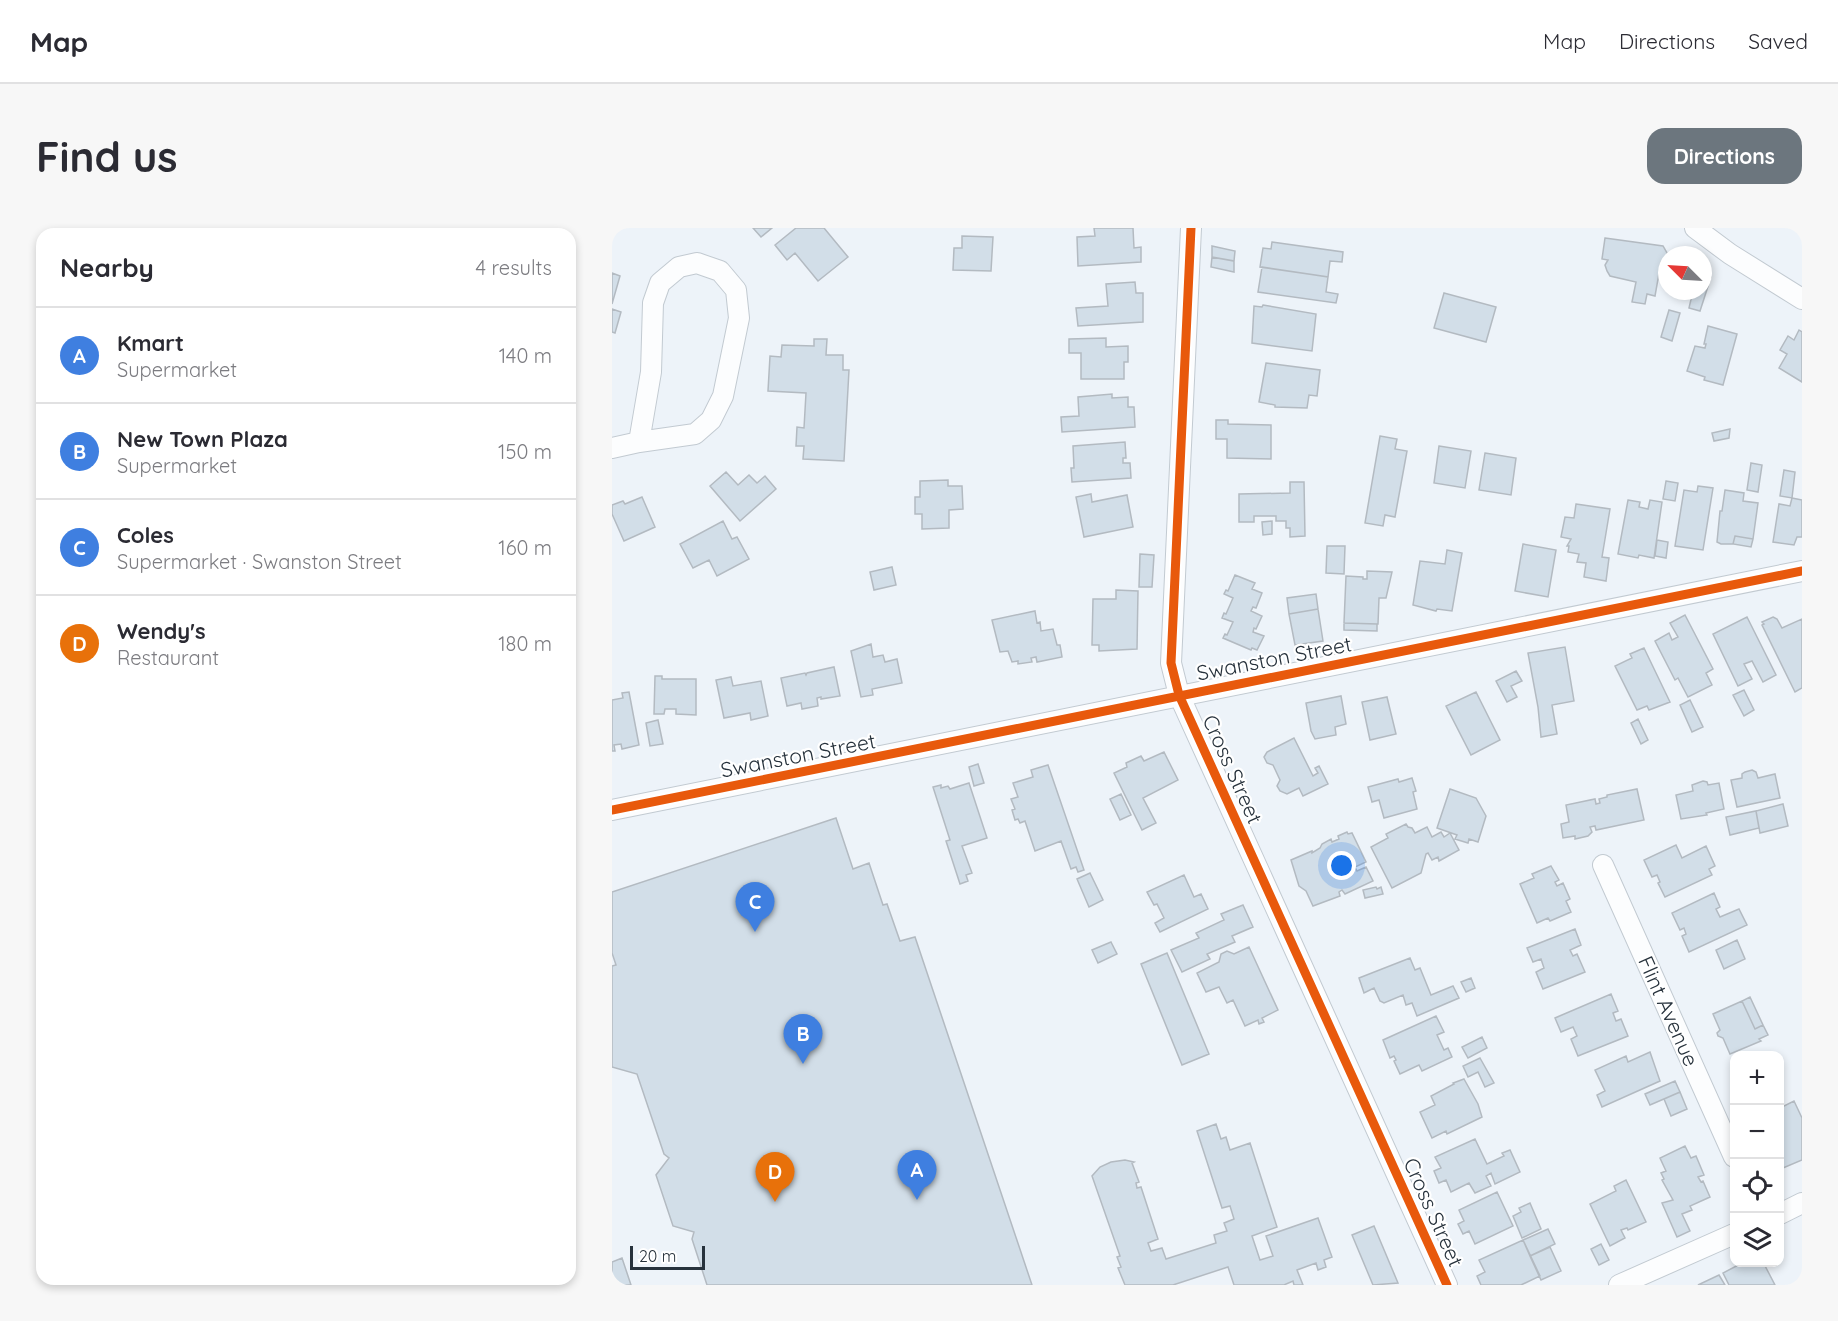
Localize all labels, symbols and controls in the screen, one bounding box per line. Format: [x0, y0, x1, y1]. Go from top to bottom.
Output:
text: Map [30, 24, 88, 59]
text: Map [1543, 28, 1586, 54]
text: Directions [1619, 28, 1715, 54]
text: Saved [1748, 28, 1808, 54]
button: Directions [1647, 128, 1802, 184]
text: Find us [36, 130, 178, 183]
north arrow [1658, 246, 1712, 300]
text: Nearby [60, 251, 154, 284]
text: 4 results [476, 255, 552, 280]
text: Kmart [117, 329, 184, 357]
text: A [73, 343, 86, 368]
text: 140 m [499, 343, 552, 368]
text: Supermarket [117, 357, 237, 382]
text: New Town Plaza [117, 425, 288, 453]
text: B [73, 439, 86, 464]
text: 150 m [498, 439, 552, 464]
text: Supermarket [117, 453, 237, 478]
text: Coles [117, 521, 174, 549]
text: C [73, 535, 86, 560]
text: 160 m [498, 535, 552, 560]
text: Supermarket · Swanston Street [117, 549, 402, 574]
text: Wendy's [117, 617, 206, 645]
street label: Swanston Street [1194, 630, 1354, 686]
text: D [72, 631, 87, 656]
text: 180 m [498, 631, 552, 656]
text: Restaurant [117, 645, 219, 670]
street label: Cross Street [1197, 710, 1269, 828]
street label: Swanston Street [718, 727, 878, 783]
your location [1327, 851, 1356, 880]
pin: C [736, 882, 774, 932]
street label: Flint Avenue [1633, 952, 1705, 1070]
pin: B [784, 1014, 822, 1064]
map controls [1730, 1051, 1784, 1267]
button: + [1730, 1051, 1784, 1105]
button: − [1730, 1105, 1784, 1159]
pin: A [898, 1150, 936, 1200]
pin: D [756, 1152, 794, 1202]
street label: Cross Street [1398, 1153, 1470, 1271]
button: locate [1730, 1159, 1784, 1213]
button: layers [1730, 1213, 1784, 1267]
scale bar [630, 1243, 705, 1270]
text: 20 m [639, 1246, 676, 1266]

